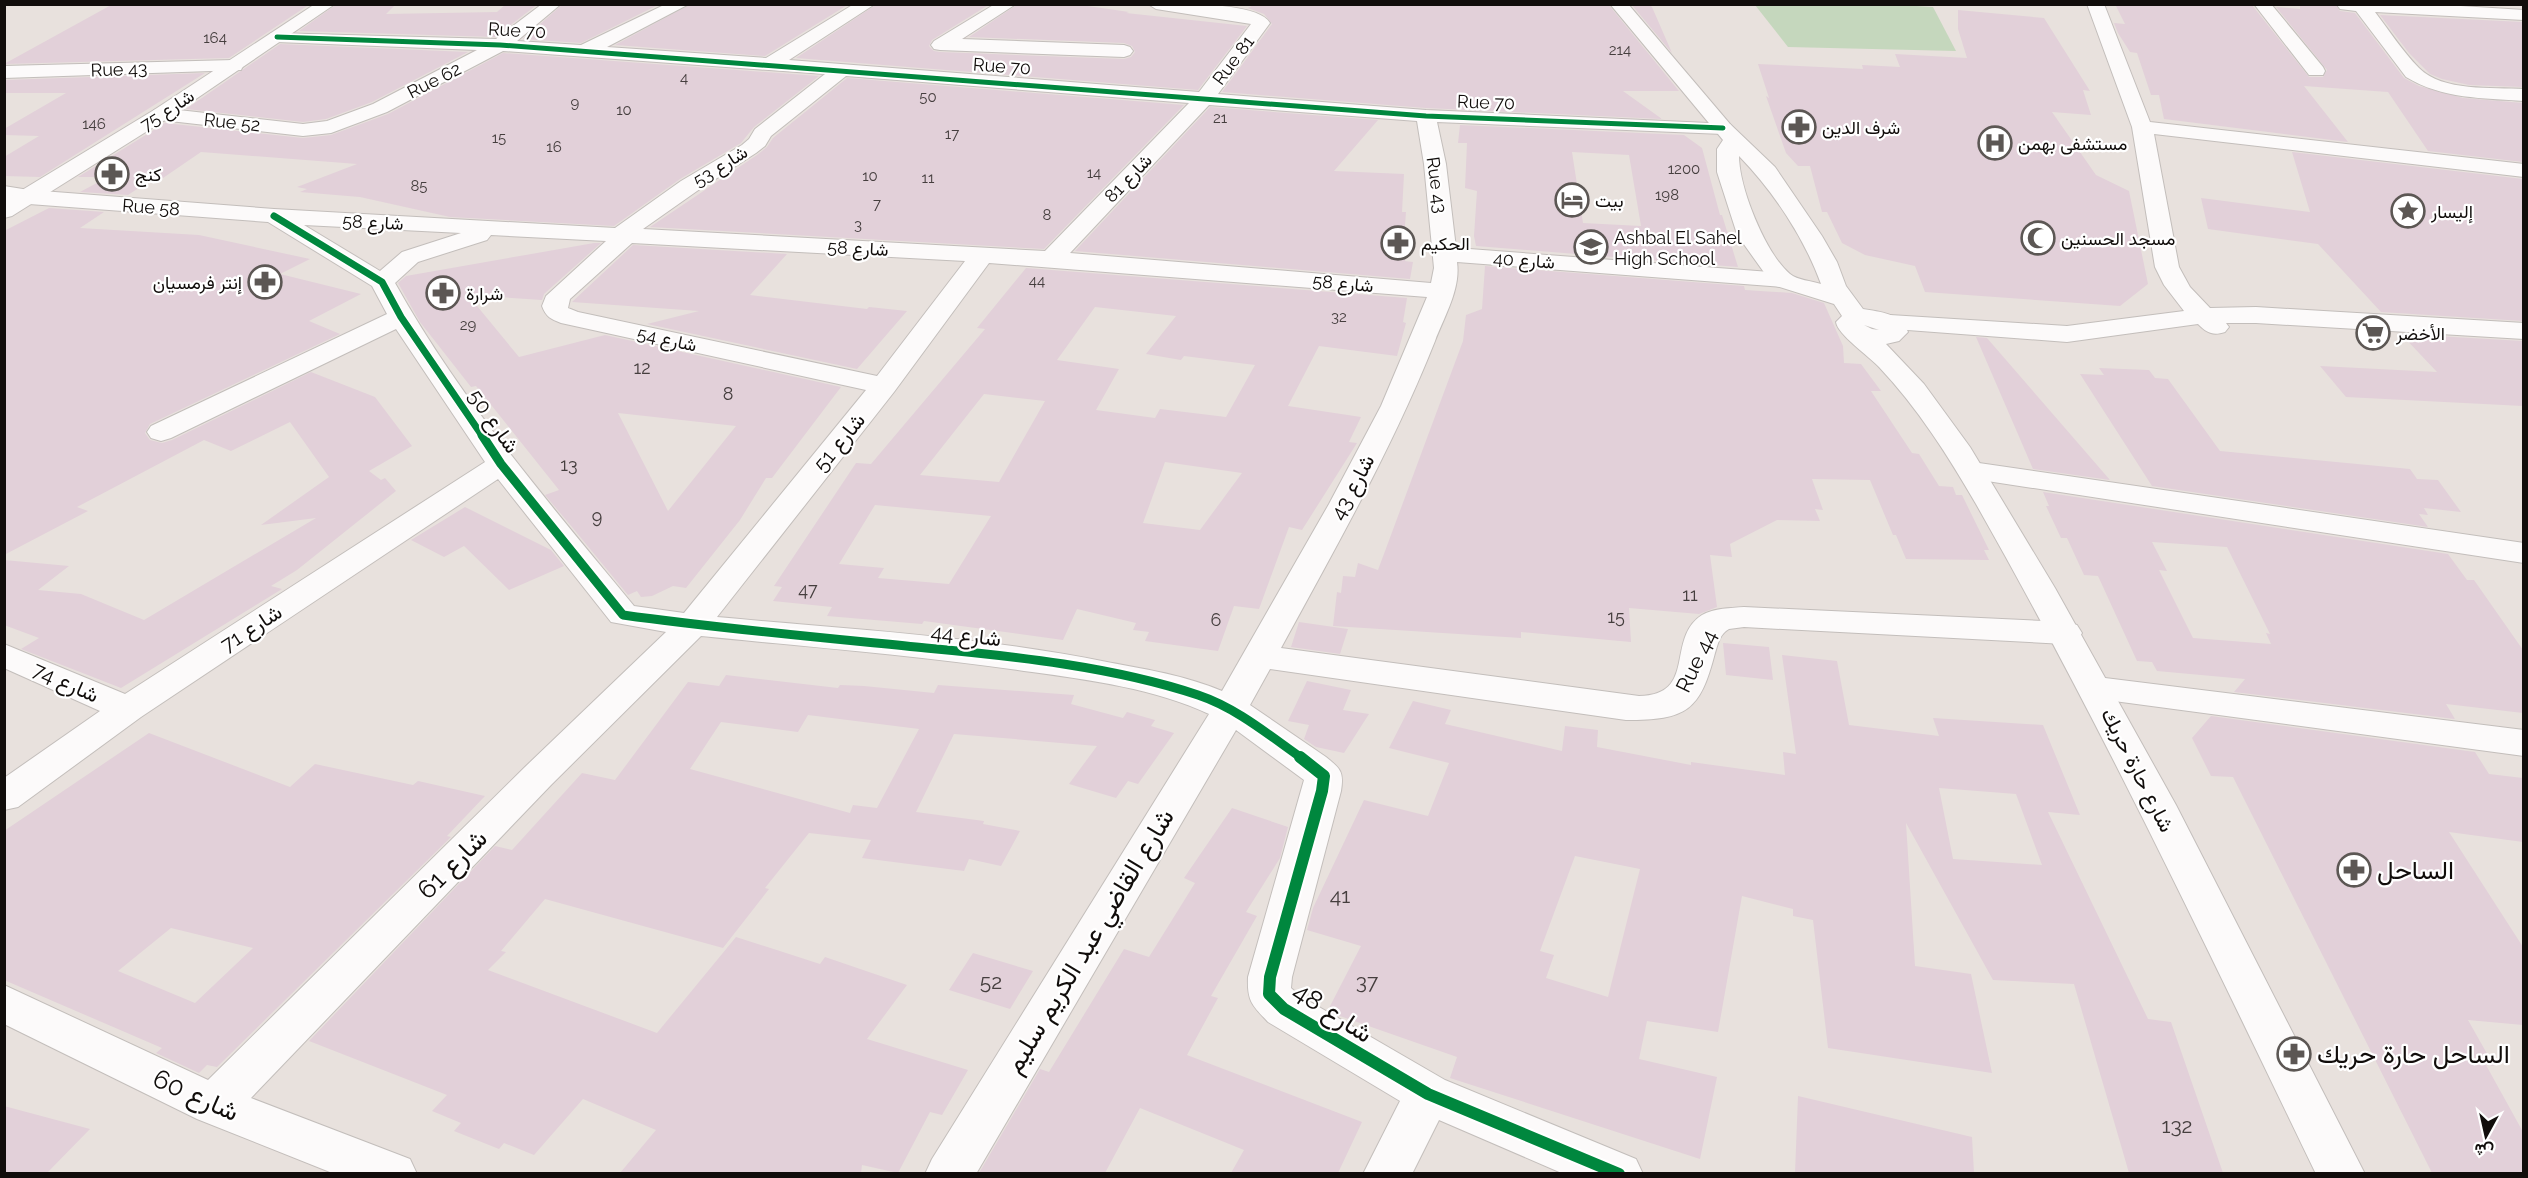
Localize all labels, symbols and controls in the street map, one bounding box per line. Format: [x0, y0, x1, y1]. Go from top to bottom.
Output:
street label: Rue 70 [487, 18, 547, 42]
house number: 164 [203, 29, 227, 47]
street label: Rue 81 [1208, 31, 1258, 89]
house number: 214 [1609, 41, 1631, 59]
street label: Rue 70 [972, 54, 1032, 78]
street label: Rue 43 [90, 58, 148, 80]
street label: Rue 62 [404, 58, 464, 102]
house number: 4 [680, 69, 688, 87]
street label: شارع 75 [136, 85, 199, 137]
house number: 50 [919, 88, 937, 106]
street label: Rue 70 [1457, 90, 1515, 114]
house number: 9 [571, 94, 580, 112]
house number: 10 [616, 101, 632, 119]
street label: Rue 52 [203, 109, 261, 135]
house number: 21 [1213, 109, 1228, 127]
pharmacy icon: شرف الدين [1781, 109, 1817, 145]
house number: 146 [82, 115, 106, 133]
place label: شرف الدين [1822, 117, 1900, 139]
house number: 17 [945, 125, 959, 143]
hospital icon: مستشفى بهمن [1977, 125, 2013, 161]
house number: 15 [492, 129, 506, 147]
place label: مستشفى بهمن [2018, 133, 2127, 155]
house number: 16 [546, 138, 562, 156]
street label: شارع 53 [689, 141, 752, 193]
street label: شارع 81 [1100, 149, 1158, 208]
street label: Rue 43 [1423, 155, 1451, 215]
pharmacy icon: كنج [94, 156, 130, 192]
house number: 1200 [1668, 160, 1700, 178]
place label: كنج [135, 164, 161, 187]
house number: 14 [1087, 164, 1101, 182]
house number: 10 [862, 167, 878, 185]
house number: 11 [922, 169, 935, 187]
house number: 85 [410, 177, 428, 195]
hotel icon: بيت [1554, 182, 1590, 218]
house number: 198 [1655, 186, 1679, 204]
place label: بيت [1595, 190, 1624, 211]
place icon: إليسار [2390, 193, 2426, 229]
street label: Rue 58 [121, 195, 181, 219]
house number: 7 [873, 195, 881, 213]
place label: إليسار [2430, 201, 2473, 224]
house number: 8 [1043, 206, 1052, 224]
street label: شارع 58 [342, 210, 404, 236]
house number: 3 [854, 216, 862, 234]
mosque icon: مسجد الحسنين [2020, 220, 2056, 256]
pharmacy icon: الحكيم [1380, 225, 1416, 261]
place label: Ashbal El Sahel High School [1614, 227, 1742, 269]
place label: مسجد الحسنين [2061, 228, 2175, 250]
school or university icon: Ashbal El Sahel High School [1573, 229, 1609, 265]
place label: الحكيم [1421, 233, 1470, 256]
street label: شارع 58 [827, 236, 889, 262]
street label: شارع 40 [1492, 247, 1555, 275]
pharmacy icon: إنتر فرمسيان [247, 264, 283, 300]
street label: شارع 58 [1311, 270, 1374, 298]
place label: إنتر فرمسيان [153, 272, 242, 295]
house number: 44 [1029, 272, 1045, 290]
pharmacy icon: شرارة [425, 275, 461, 311]
place label: شرارة [466, 283, 503, 305]
house number: 32 [1331, 308, 1347, 326]
supermarket icon: الأخضر [2355, 315, 2391, 351]
house number: 29 [460, 316, 477, 334]
street label: شارع 54 [635, 322, 699, 358]
place label: الأخضر [2395, 323, 2445, 345]
house number: 12 [633, 357, 651, 378]
house number: 8 [723, 383, 733, 404]
street label: شارع 50 [462, 384, 525, 459]
street label: شارع 51 [808, 408, 872, 478]
street label: شارع 43 [1324, 450, 1381, 525]
house number: 13 [560, 454, 578, 475]
house number: 9 [592, 506, 602, 527]
house number: 47 [798, 579, 818, 600]
house number: 11 [1682, 584, 1698, 605]
street label: شارع 71 [216, 599, 287, 659]
house number: 15 [1607, 606, 1625, 627]
house number: 6 [1211, 609, 1222, 630]
street label: شارع 44 [929, 619, 1002, 653]
street label: Rue 44 [1670, 626, 1722, 696]
street label: شارع 74 [28, 657, 103, 709]
street label: شارع حارة حريك [2094, 704, 2180, 837]
street label: شارع القاضي عبد الكريم سليم [998, 803, 1185, 1082]
street label: شارع 61 [411, 823, 495, 907]
pharmacy icon: الساحل [2336, 852, 2372, 888]
place label: الساحل [2377, 855, 2454, 886]
house number: 41 [1330, 883, 1350, 908]
house number: 52 [980, 969, 1002, 994]
house number: 37 [1356, 969, 1379, 994]
street label: شارع 48 [1286, 975, 1378, 1051]
pharmacy icon: الساحل حارة حريك [2276, 1036, 2312, 1072]
place label: الساحل حارة حريك [2317, 1039, 2510, 1070]
street label: شارع 60 [147, 1063, 243, 1130]
north arrow [2456, 1106, 2516, 1166]
house number: 132 [2161, 1113, 2193, 1138]
text: ش [2473, 1140, 2495, 1161]

